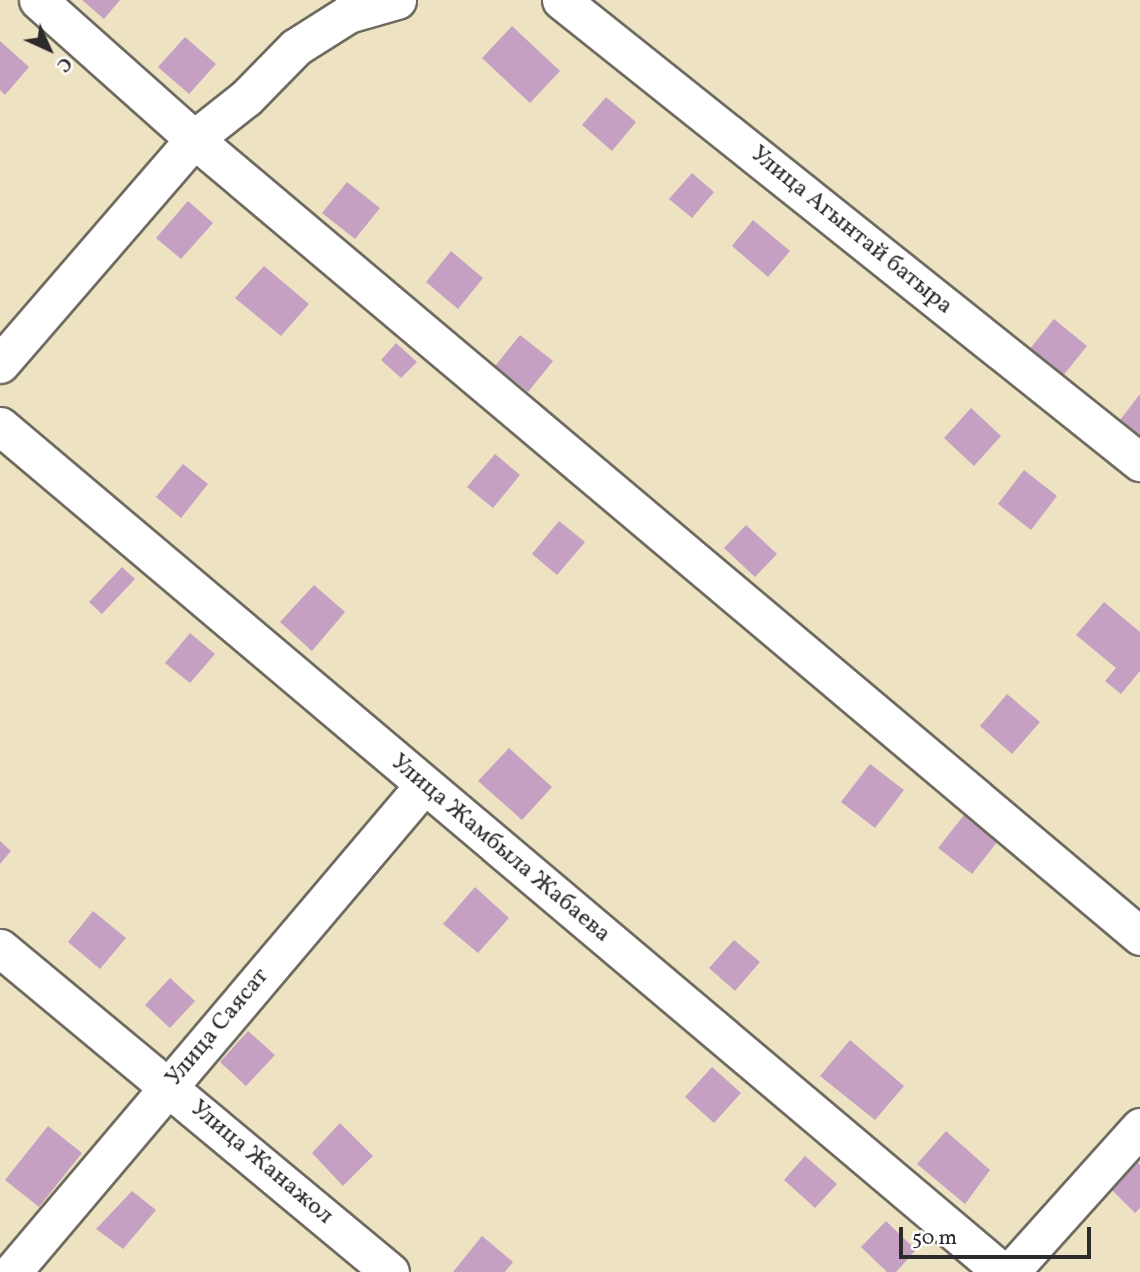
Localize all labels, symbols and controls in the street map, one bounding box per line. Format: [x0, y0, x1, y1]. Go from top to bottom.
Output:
north arrow [14, 14, 84, 84]
text: С [50, 50, 77, 77]
street label: Улица Агынтай батыра [744, 141, 958, 321]
street label: Улица Жамбыла Жабаева [384, 749, 616, 949]
street label: Улица Саясат [160, 963, 276, 1093]
street label: Улица Жанажол [184, 1095, 338, 1231]
scale bar [902, 1212, 1094, 1256]
text: 50 m [912, 1224, 957, 1253]

